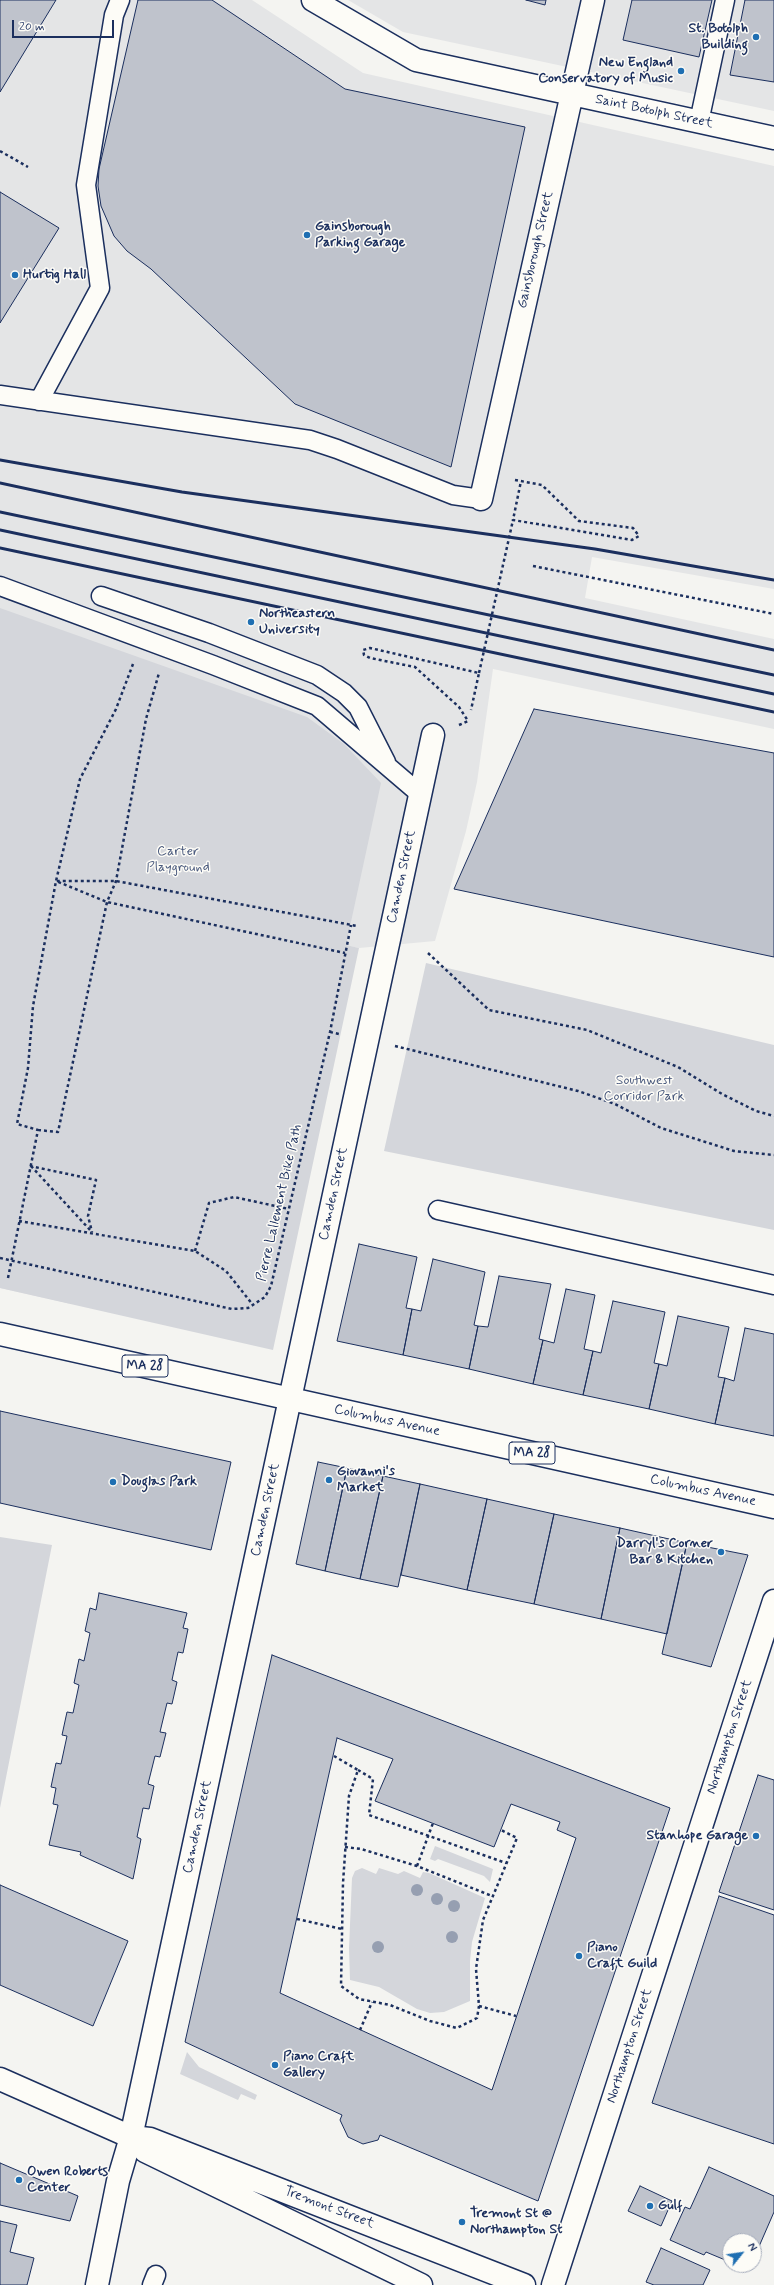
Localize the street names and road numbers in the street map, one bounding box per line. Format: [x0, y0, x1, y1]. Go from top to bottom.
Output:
street label: Saint Botolph Street [594, 91, 714, 133]
street label: Gainsborough Street [514, 190, 558, 310]
street label: Camden Street [384, 829, 420, 925]
street label: Pierre Lallement Bike Path [254, 1123, 306, 1283]
street label: Camden Street [316, 1146, 352, 1242]
road number: MA 28 [122, 1355, 168, 1377]
street label: Columbus Avenue [332, 1402, 442, 1440]
road number: MA 28 [509, 1442, 555, 1464]
street label: Camden Street [248, 1462, 284, 1558]
street label: Columbus Avenue [648, 1472, 758, 1510]
street label: Northampton Street [704, 1678, 756, 1796]
street label: Camden Street [180, 1779, 216, 1875]
street label: Northampton Street [604, 1987, 656, 2105]
street label: Tremont Street [282, 2183, 376, 2233]

